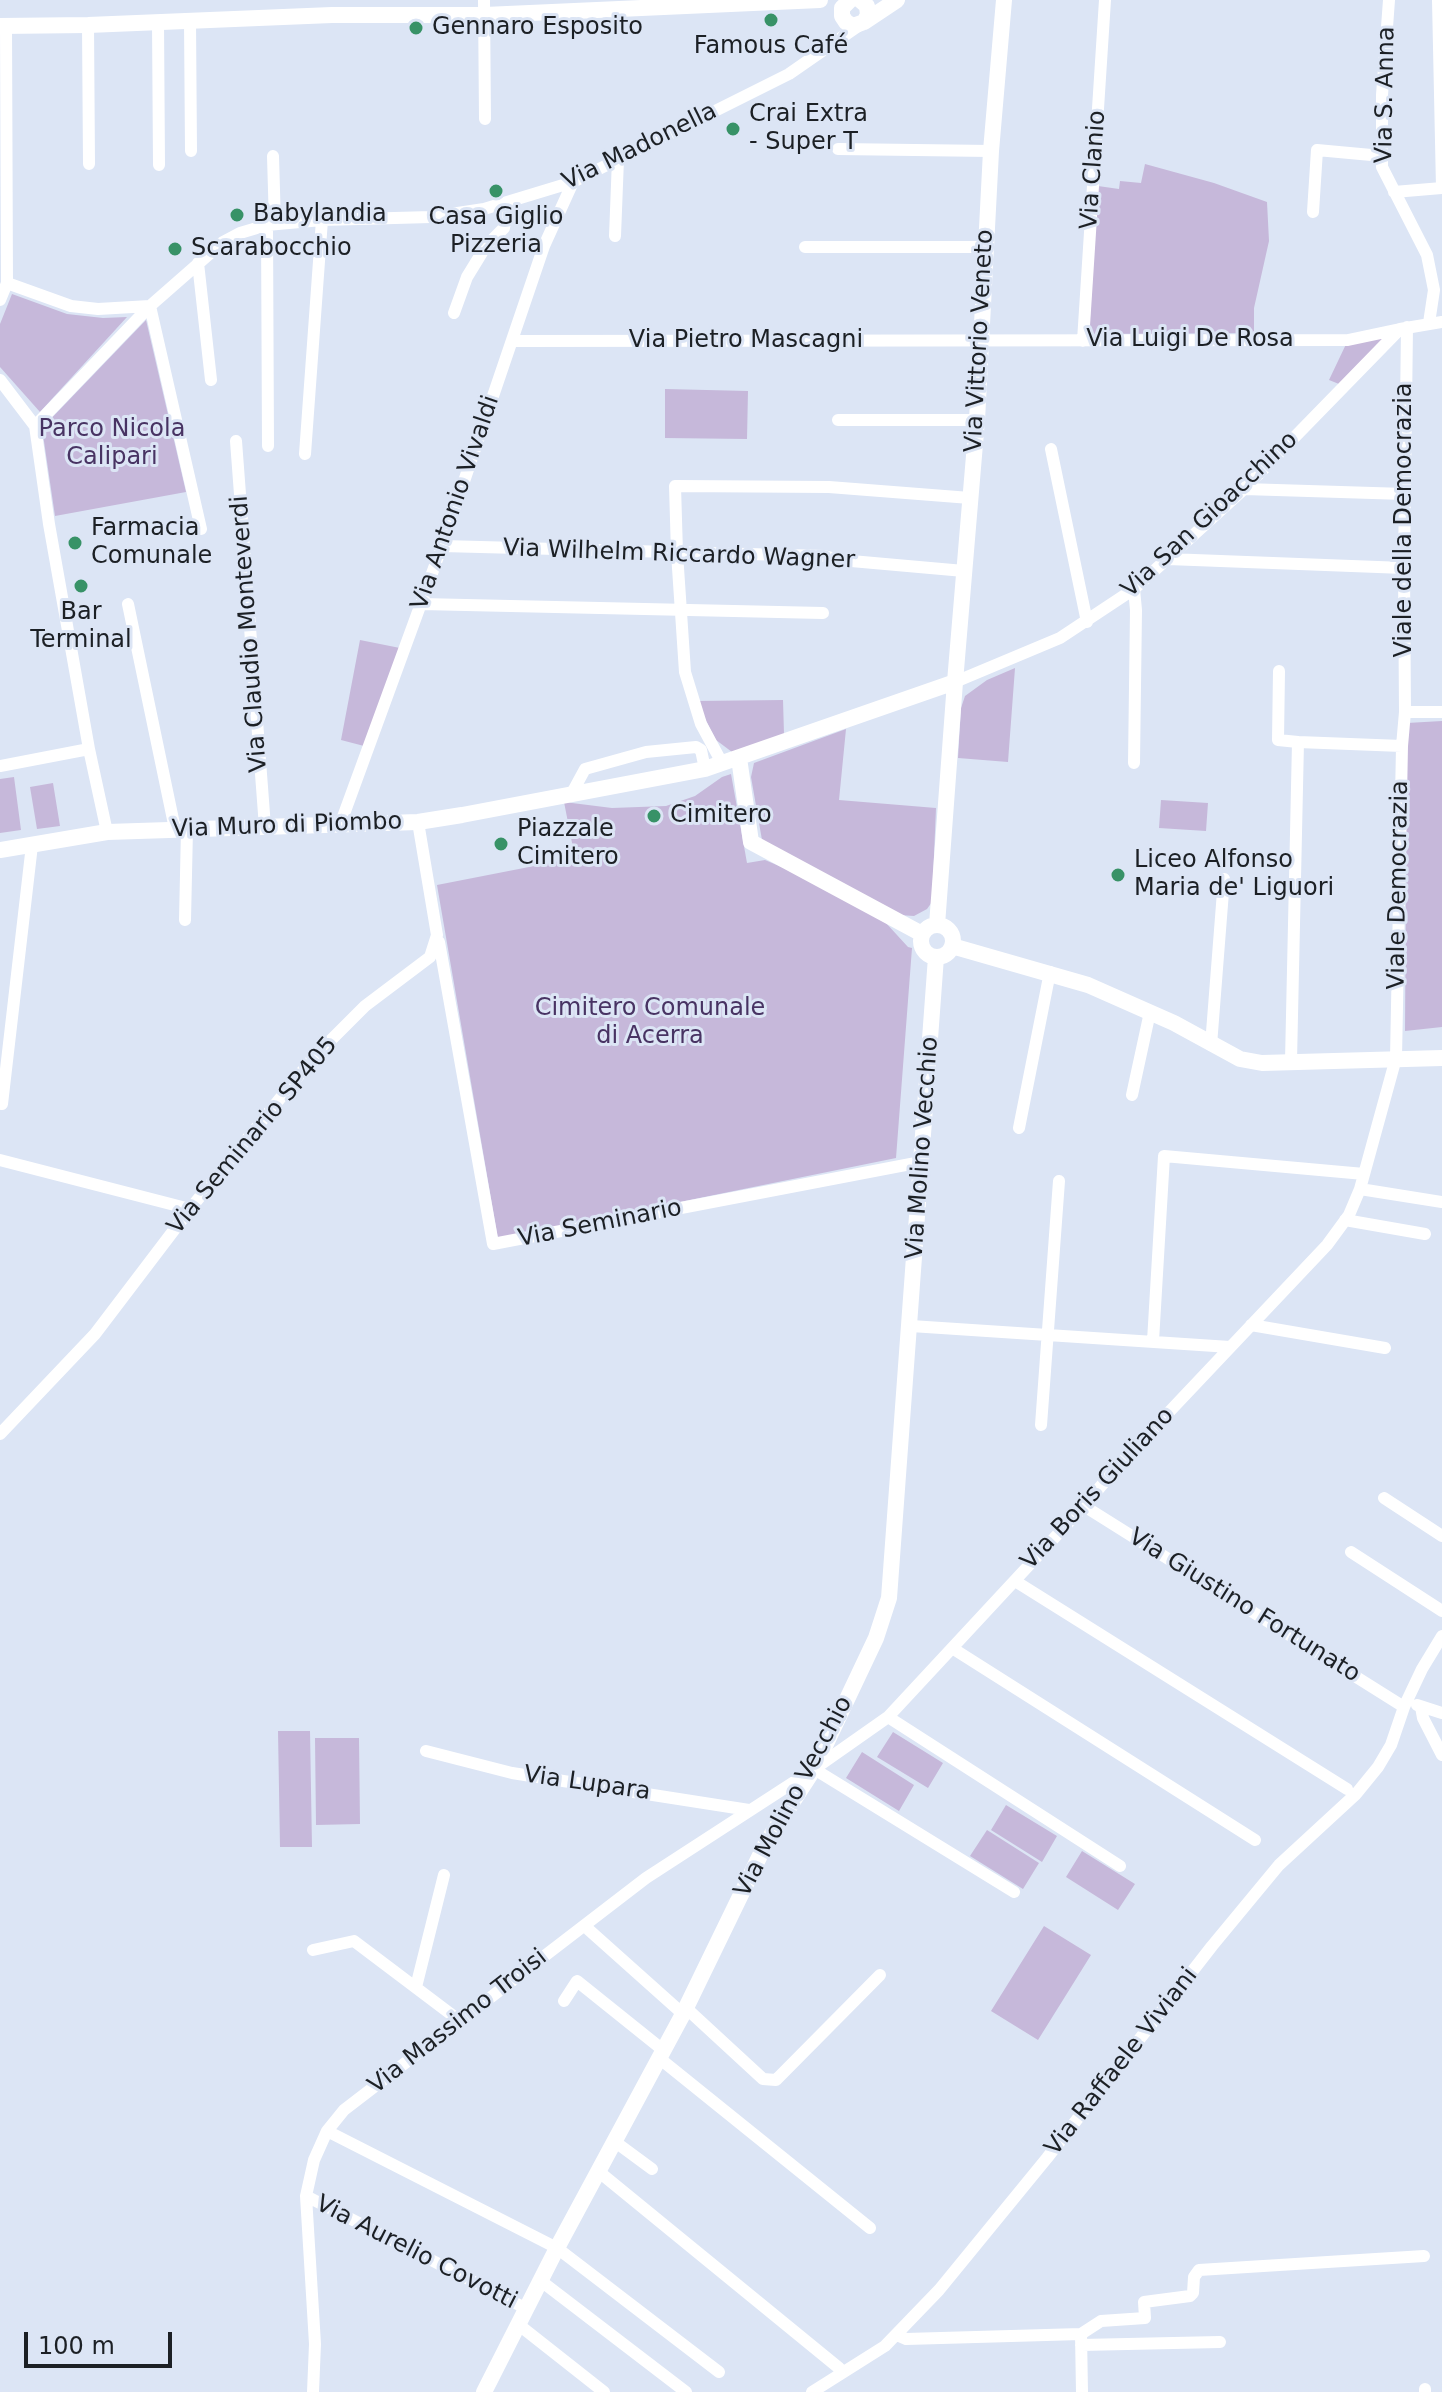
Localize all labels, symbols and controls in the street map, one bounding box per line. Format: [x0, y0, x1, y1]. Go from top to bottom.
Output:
marker: Famous Café [762, 11, 780, 29]
place label: Gennaro Esposito [432, 14, 643, 42]
marker: Gennaro Esposito [407, 19, 425, 37]
street label: Via S. Anna [1370, 26, 1402, 164]
place label: Famous Café [694, 33, 848, 61]
street label: Via Madonella [558, 97, 722, 197]
place label: Crai Extra - Super T [749, 101, 868, 157]
street label: Via Clanio [1075, 109, 1113, 231]
marker: Crai Extra - Super T [724, 120, 742, 138]
marker: Casa Giglio Pizzeria [487, 182, 505, 200]
place label: Babylandia [253, 201, 387, 229]
place label: Casa Giglio Pizzeria [429, 204, 563, 260]
marker: Babylandia [228, 206, 246, 224]
street label: Via Vittorio Veneto [960, 229, 1000, 453]
place label: Scarabocchio [191, 235, 352, 263]
marker: Scarabocchio [166, 240, 184, 258]
street label: Via Luigi De Rosa [1086, 326, 1294, 354]
street label: Via Pietro Mascagni [629, 327, 863, 355]
street label: Viale della Democrazia [1391, 382, 1419, 658]
street label: Via Antonio Vivaldi [406, 392, 506, 614]
park label: Parco Nicola Calipari [39, 416, 185, 472]
street label: Via San Gioacchino [1116, 426, 1304, 604]
street label: Via Claudio Monteverdi [226, 495, 274, 773]
place label: Farmacia Comunale [91, 515, 212, 571]
marker: Farmacia Comunale [66, 534, 84, 552]
street label: Via Wilhelm Riccardo Wagner [502, 534, 856, 576]
marker: Bar Terminal [72, 577, 90, 595]
place label: Bar Terminal [30, 599, 132, 655]
street label: Viale Democrazia [1383, 780, 1415, 990]
place label: Cimitero [670, 802, 772, 830]
marker: Cimitero [645, 807, 663, 825]
street label: Via Muro di Piombo [171, 808, 403, 844]
place label: Piazzale Cimitero [517, 816, 619, 872]
marker: Piazzale Cimitero [492, 835, 510, 853]
place label: Liceo Alfonso Maria de' Liguori [1134, 847, 1334, 903]
marker: Liceo Alfonso Maria de' Liguori [1109, 866, 1127, 884]
park label: Cimitero Comunale di Acerra [535, 995, 765, 1051]
street label: Via Seminario SP405 [162, 1031, 344, 1241]
street label: Via Molino Vecchio [901, 1036, 945, 1260]
street label: Via Seminario [516, 1194, 684, 1254]
street label: Via Boris Giuliano [1015, 1402, 1181, 1576]
street label: Via Giustino Fortunato [1123, 1523, 1365, 1689]
street label: Via Molino Vecchio [729, 1692, 859, 1902]
street label: Via Lupara [522, 1761, 652, 1807]
street label: Via Massimo Troisi [363, 1943, 553, 2101]
street label: Via Raffaele Viviani [1040, 1962, 1204, 2162]
street label: Via Aurelio Covotti [311, 2190, 521, 2316]
scale bar [28, 2316, 176, 2366]
text: 100 m [38, 2332, 115, 2360]

